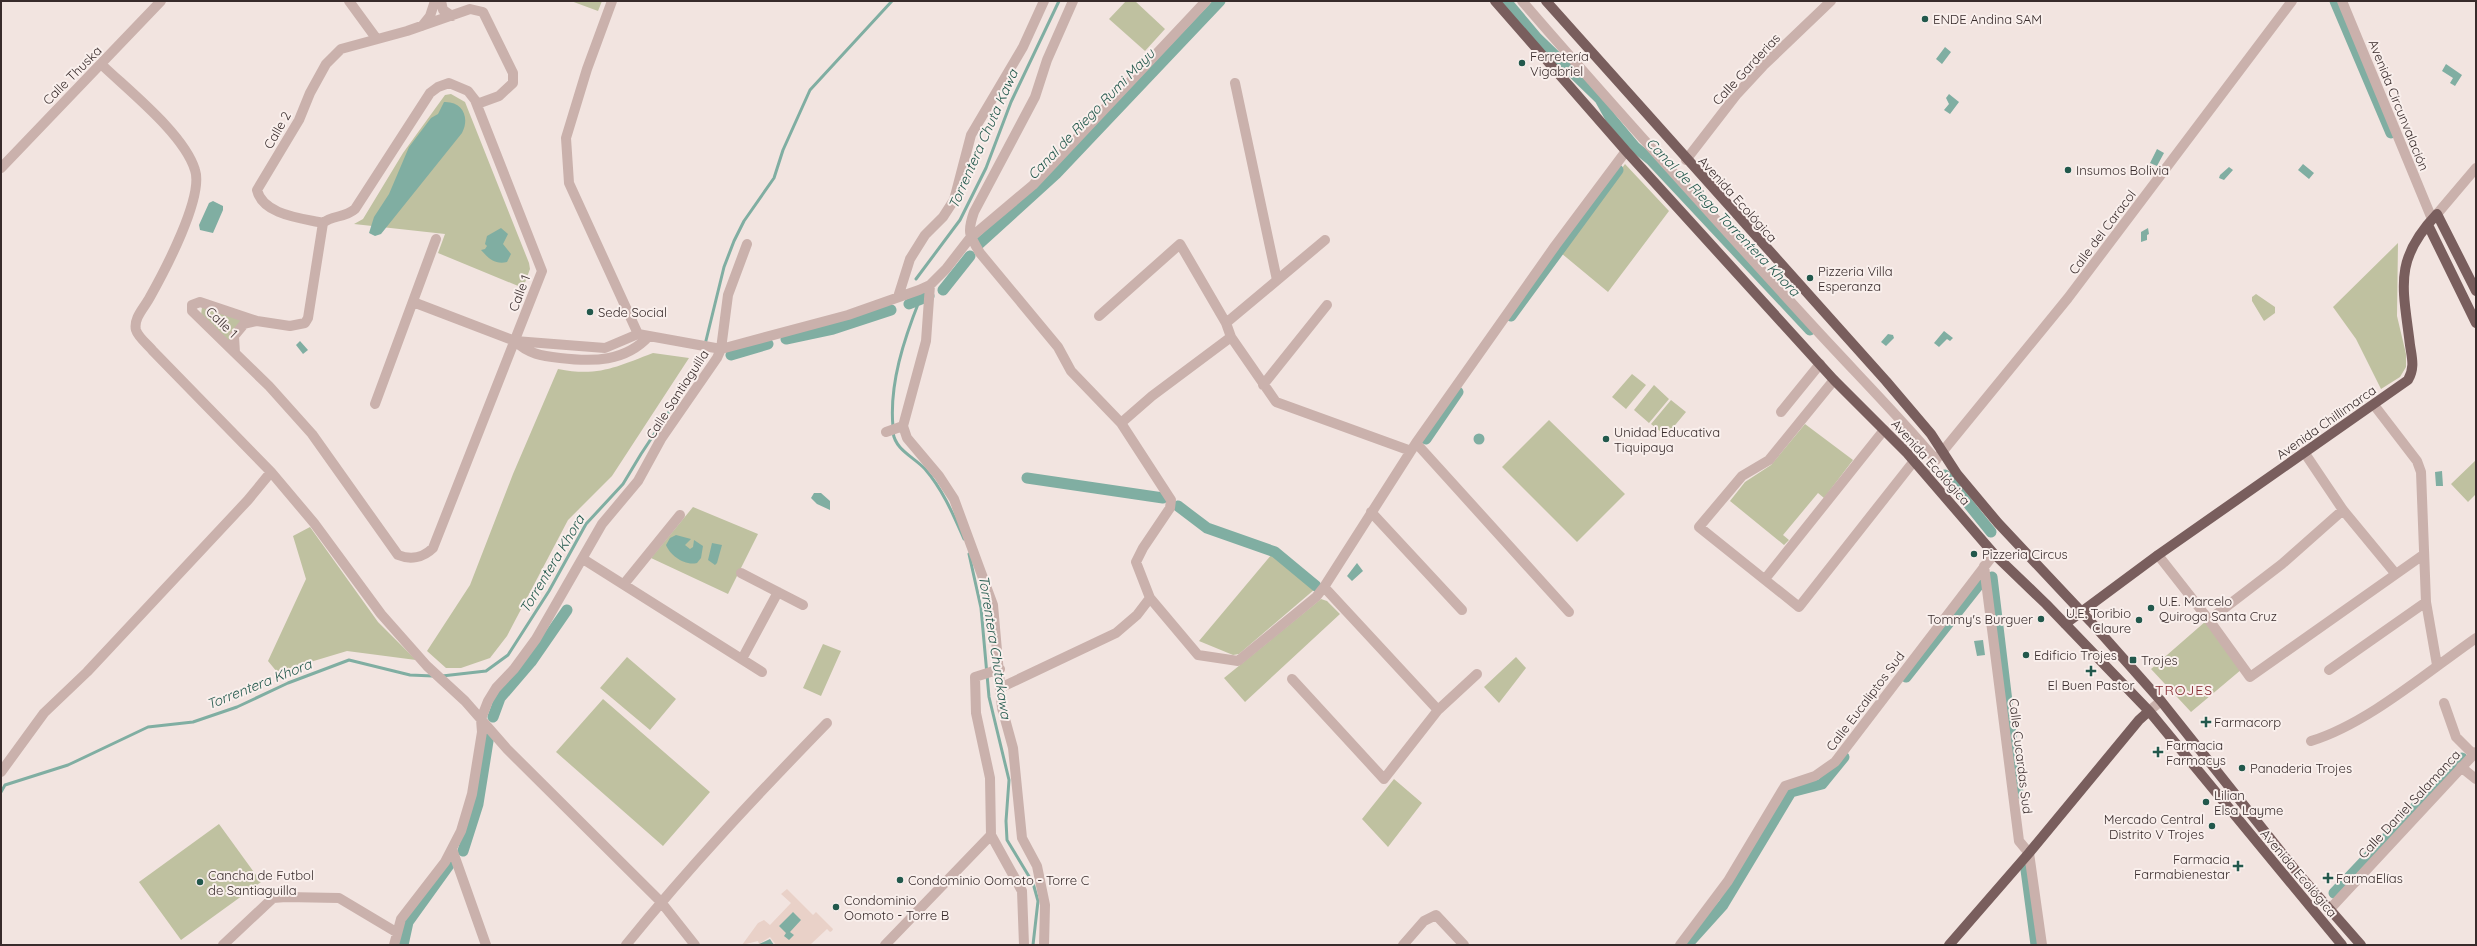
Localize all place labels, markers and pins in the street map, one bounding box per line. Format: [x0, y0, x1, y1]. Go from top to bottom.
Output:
place label: ENDE Andina SAM [1933, 11, 2042, 27]
marker: ENDE Andina SAM [1920, 14, 1930, 24]
place label: Ferretería Vigabriel [1530, 48, 1589, 79]
marker: Ferretería Vigabriel [1517, 58, 1527, 68]
place label: Insumos Bolivia [2076, 162, 2169, 178]
marker: Insumos Bolivia [2063, 165, 2073, 175]
place label: Pizzeria Villa Esperanza [1818, 263, 1893, 294]
marker: Pizzeria Villa Esperanza [1805, 273, 1815, 283]
place label: Sede Social [598, 304, 667, 320]
marker: Sede Social [585, 307, 595, 317]
place label: Unidad Educativa Tiquipaya [1614, 424, 1720, 455]
marker: Unidad Educativa Tiquipaya [1601, 434, 1611, 444]
place label: Pizzeria Circus [1982, 546, 2068, 562]
marker: Pizzeria Circus [1969, 549, 1979, 559]
place label: U.E. Marcelo Quiroga Santa Cruz [2159, 593, 2277, 624]
marker: U.E. Marcelo Quiroga Santa Cruz [2146, 603, 2156, 613]
place label: U.E. Toribio Claure [2066, 605, 2131, 636]
place label: Tommy's Burguer [1927, 611, 2033, 627]
marker: Tommy's Burguer [2036, 614, 2046, 624]
marker: U.E. Toribio Claure [2134, 615, 2144, 625]
place label: Edificio Trojes [2034, 647, 2117, 663]
marker: Edificio Trojes [2021, 650, 2031, 660]
place label: Trojes [2141, 652, 2178, 668]
marker: Trojes [2128, 655, 2138, 665]
marker: El Buen Pastor [2086, 666, 2096, 676]
place label: El Buen Pastor [2047, 677, 2135, 693]
place label: Farmacorp [2214, 714, 2281, 730]
marker: Farmacorp [2201, 717, 2211, 727]
place label: Farmacia Farmacys [2166, 737, 2226, 768]
marker: Farmacia Farmacys [2153, 747, 2163, 757]
place label: Panaderia Trojes [2250, 760, 2352, 776]
marker: Panaderia Trojes [2237, 763, 2247, 773]
place label: Lilian Elsa Layme [2214, 787, 2283, 818]
marker: Lilian Elsa Layme [2201, 797, 2211, 807]
place label: Mercado Central Distrito V Trojes [2104, 811, 2204, 842]
marker: Mercado Central Distrito V Trojes [2207, 821, 2217, 831]
place label: Farmacia Farmabienestar [2134, 851, 2230, 882]
marker: Farmacia Farmabienestar [2233, 861, 2243, 871]
place label: Cancha de Futbol de Santiaguilla [208, 867, 314, 898]
place label: FarmaElías [2336, 870, 2403, 886]
place label: Condominio Oomoto - Torre C [908, 872, 1090, 888]
marker: FarmaElías [2323, 873, 2333, 883]
marker: Condominio Oomoto - Torre C [895, 875, 905, 885]
marker: Cancha de Futbol de Santiaguilla [195, 877, 205, 887]
place label: Condominio Oomoto - Torre B [844, 892, 949, 923]
marker: Condominio Oomoto - Torre B [831, 902, 841, 912]

